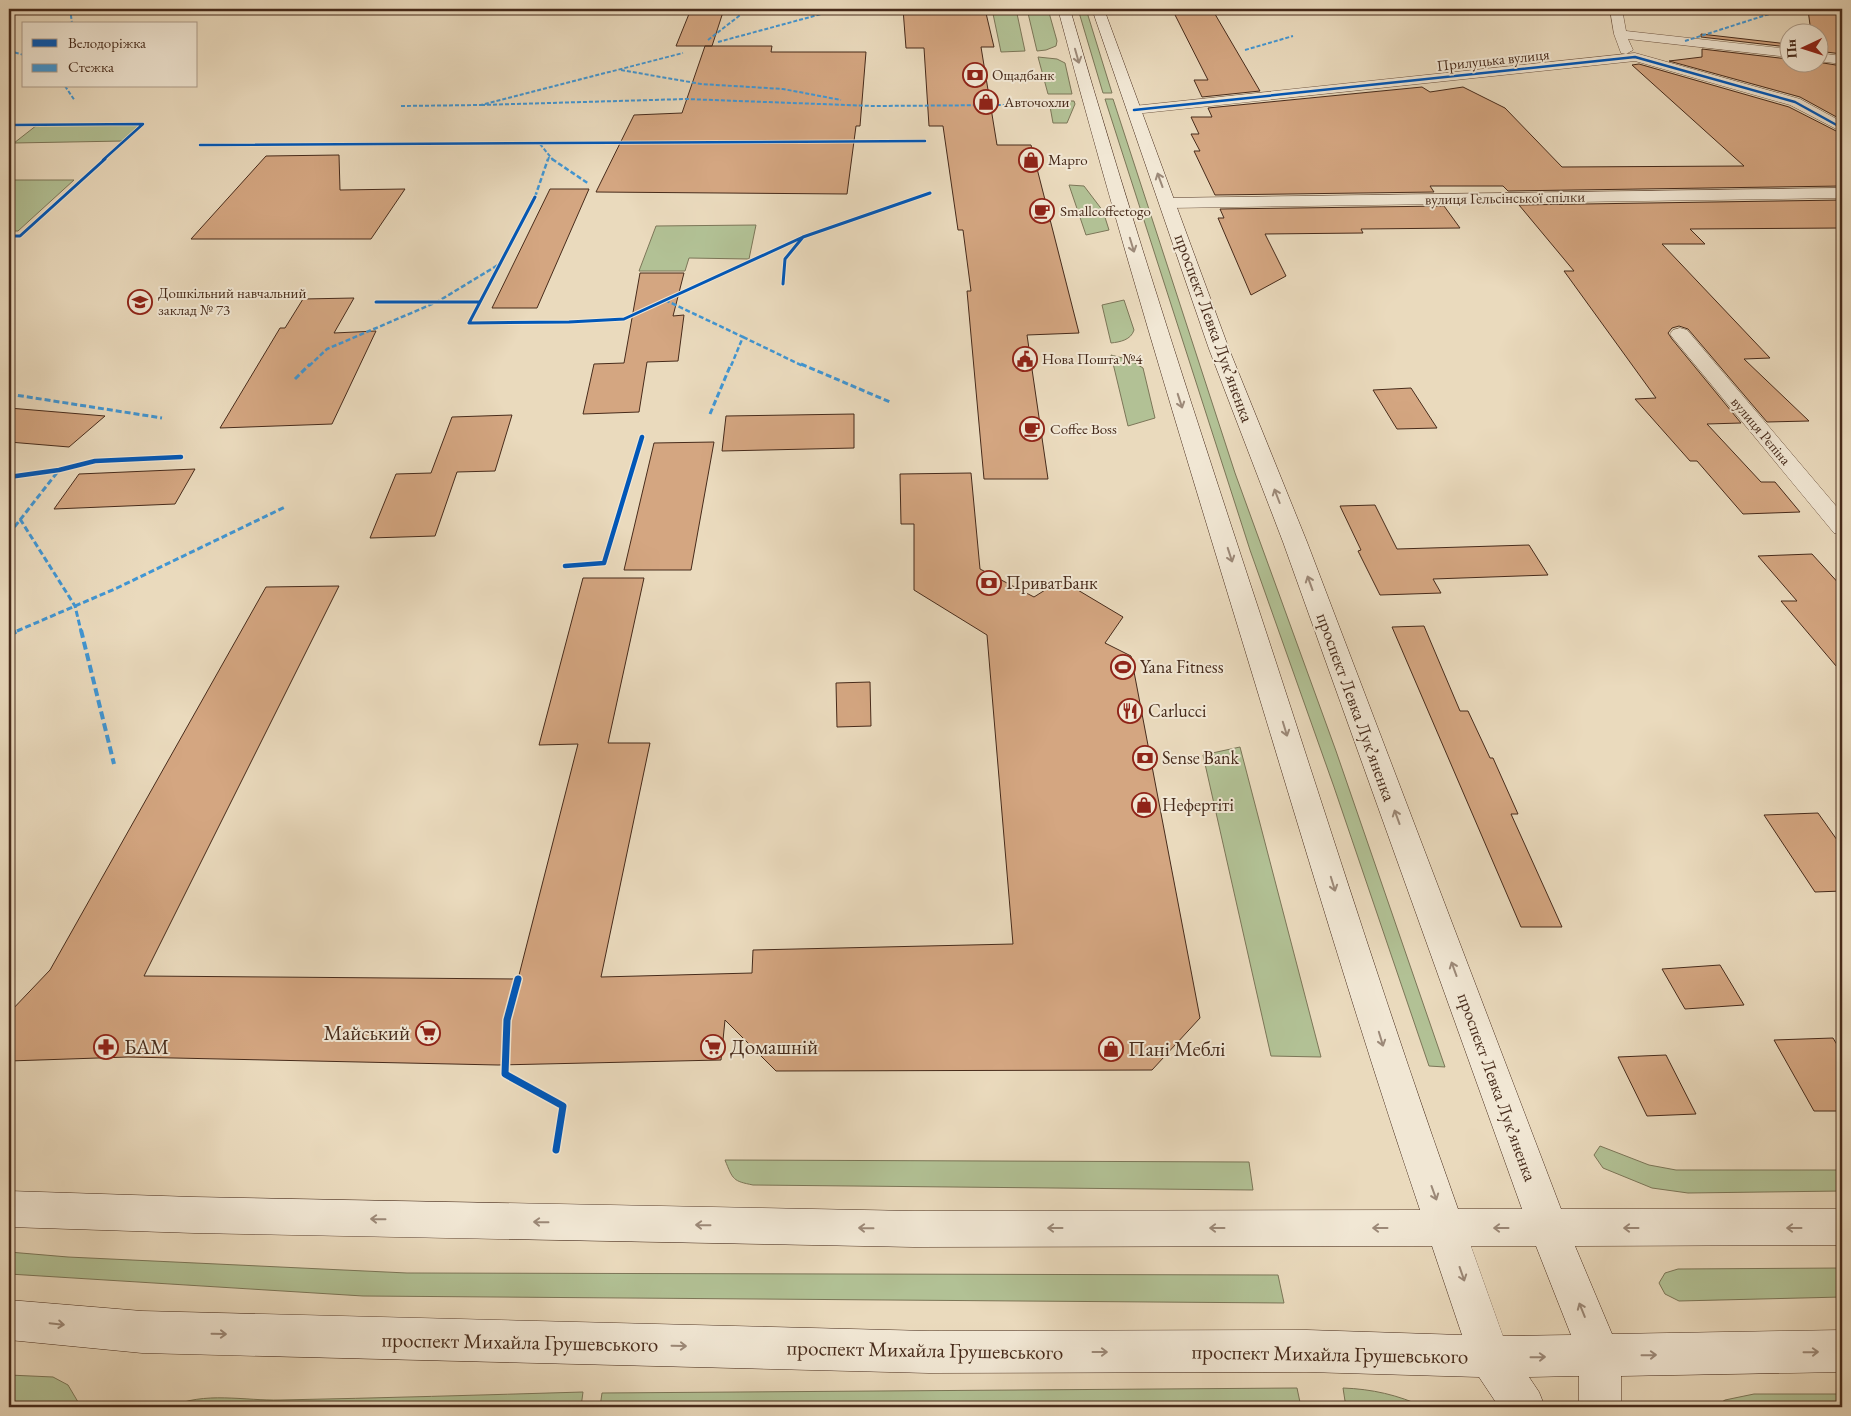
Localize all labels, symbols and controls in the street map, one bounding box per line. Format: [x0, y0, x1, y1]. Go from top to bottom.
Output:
legend [22, 22, 198, 88]
north arrow [1778, 22, 1828, 72]
text: Велодоріжка [68, 33, 146, 52]
text: Пн [1781, 39, 1801, 59]
street label: Прилуцька вулиця [1436, 44, 1551, 75]
one-way arrow [1073, 47, 1082, 63]
text: Стежка [68, 57, 114, 76]
bank icon: Ощадбанк [962, 62, 988, 88]
place label: Ощадбанк [992, 65, 1054, 84]
shop icon: Авточохли [973, 89, 999, 115]
place label: Авточохли [1003, 92, 1070, 111]
shop icon: Марго [1018, 147, 1044, 173]
place label: Марго [1048, 150, 1088, 169]
one-way arrow [1154, 172, 1164, 188]
street label: вулиця Гельсінської спілки [1425, 187, 1585, 208]
cafe icon: Smallcoffeetogo [1029, 198, 1055, 224]
place label: Smallcoffeetogo [1060, 201, 1151, 220]
street label: проспект Левка Лукʼяненка [1170, 230, 1260, 426]
one-way arrow [1128, 237, 1137, 253]
place label: Дошкільний навчальний заклад № 73 [158, 283, 306, 319]
school or university icon: Дошкільний навчальний заклад № 73 [127, 289, 153, 315]
public building icon: Нова Пошта №4 [1012, 346, 1038, 372]
place label: Нова Пошта №4 [1042, 349, 1143, 368]
one-way arrow [1176, 392, 1186, 408]
street label: вулиця Рєпіна [1727, 393, 1795, 469]
cafe icon: Coffee Boss [1019, 416, 1045, 442]
place label: Coffee Boss [1050, 419, 1117, 438]
one-way arrow [1272, 489, 1281, 505]
one-way arrow [1225, 547, 1235, 563]
bank icon: ПриватБанк [976, 570, 1002, 596]
place label: ПриватБанк [1006, 571, 1098, 594]
one-way arrow [1305, 576, 1314, 591]
street label: проспект Левка Лукʼяненка [1312, 609, 1402, 805]
sports icon: Yana Fitness [1110, 654, 1136, 680]
place label: Yana Fitness [1140, 655, 1224, 678]
restaurant icon: Carlucci [1117, 698, 1143, 724]
place label: Carlucci [1148, 699, 1207, 722]
one-way arrow [1280, 720, 1290, 736]
bank icon: Sense Bank [1132, 745, 1158, 771]
place label: Sense Bank [1162, 746, 1240, 769]
shop icon: Нефертіті [1131, 792, 1157, 818]
place label: Нефертіті [1162, 793, 1234, 816]
one-way arrow [1392, 810, 1402, 825]
one-way arrow [1328, 875, 1338, 891]
one-way arrow [1449, 962, 1458, 978]
street label: проспект Левка Лукʼяненка [1453, 989, 1543, 1185]
place label: Майський [323, 1019, 410, 1046]
supermarket icon: Майський [415, 1020, 441, 1046]
one-way arrow [1376, 1031, 1386, 1047]
place label: БАМ [124, 1033, 169, 1060]
place label: Домашній [730, 1033, 818, 1060]
pharmacy icon: БАМ [93, 1034, 119, 1060]
supermarket icon: Домашній [700, 1034, 726, 1060]
place label: Пані Меблі [1128, 1035, 1225, 1062]
shop icon: Пані Меблі [1098, 1036, 1124, 1062]
one-way arrow [1429, 1184, 1439, 1200]
one-way arrow [370, 1214, 386, 1223]
one-way arrow [533, 1217, 549, 1227]
one-way arrow [695, 1220, 712, 1230]
one-way arrow [858, 1223, 874, 1233]
one-way arrow [1047, 1223, 1064, 1233]
one-way arrow [1210, 1223, 1226, 1233]
one-way arrow [1372, 1223, 1388, 1233]
one-way arrow [1786, 1223, 1802, 1233]
one-way arrow [1493, 1224, 1509, 1233]
one-way arrow [1623, 1224, 1639, 1233]
one-way arrow [1457, 1266, 1467, 1282]
one-way arrow [1577, 1303, 1586, 1319]
one-way arrow [49, 1319, 65, 1329]
street label: проспект Михайла Грушевського [381, 1326, 659, 1357]
one-way arrow [211, 1330, 227, 1339]
street label: проспект Михайла Грушевського [786, 1334, 1064, 1365]
street label: проспект Михайла Грушевського [1191, 1338, 1469, 1369]
one-way arrow [670, 1341, 687, 1351]
one-way arrow [1092, 1347, 1108, 1357]
one-way arrow [1803, 1347, 1819, 1357]
one-way arrow [1640, 1350, 1657, 1360]
one-way arrow [1530, 1352, 1546, 1361]

